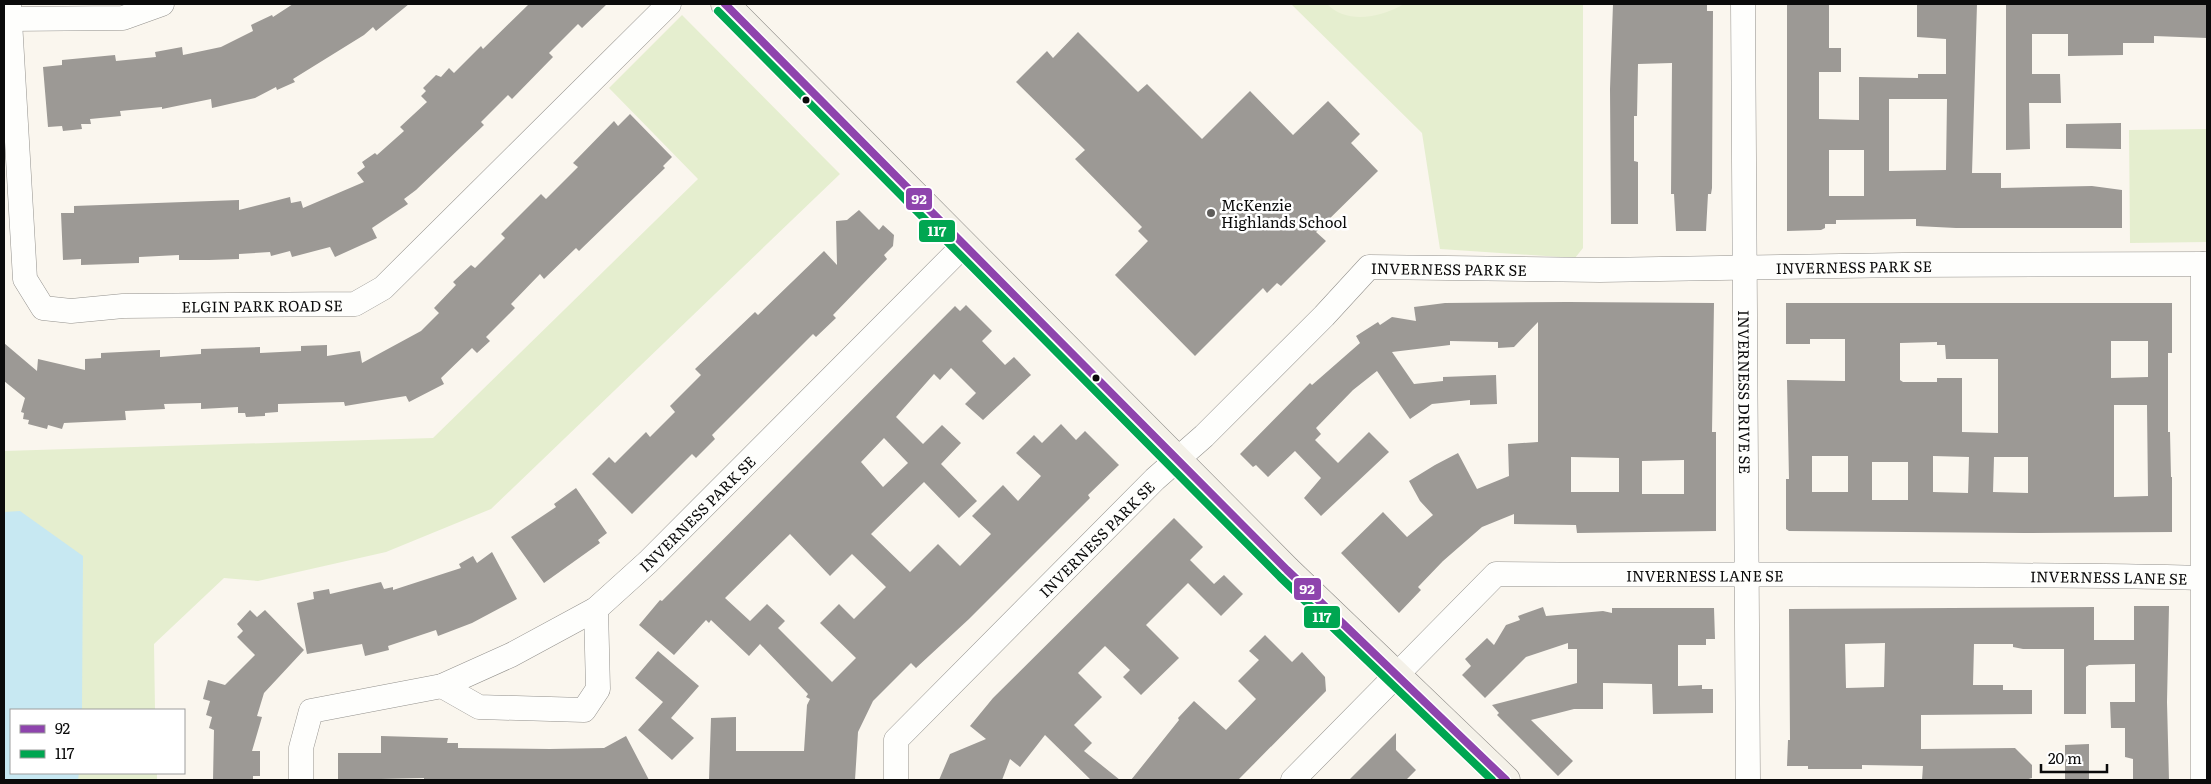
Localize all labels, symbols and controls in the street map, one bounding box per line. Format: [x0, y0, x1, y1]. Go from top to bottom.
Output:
unlabelled marker [801, 95, 811, 105]
line badge: 92 [905, 187, 933, 211]
text: 92 [911, 188, 927, 208]
place label: McKenzie Highlands School [1221, 193, 1347, 233]
marker: McKenzie Highlands School [1205, 207, 1217, 219]
line badge: 117 [918, 219, 956, 243]
text: 117 [928, 220, 947, 240]
street label: INVERNESS PARK SE [1776, 253, 1932, 279]
street label: INVERNESS PARK SE [1371, 256, 1527, 281]
street label: ELGIN PARK ROAD SE [181, 293, 343, 317]
street label: INVERNESS DRIVE SE [1733, 310, 1758, 474]
unlabelled marker [1091, 373, 1101, 383]
street label: INVERNESS PARK SE [633, 450, 760, 577]
street label: INVERNESS PARK SE [1033, 475, 1159, 602]
street label: INVERNESS LANE SE [1626, 563, 1784, 586]
street label: INVERNESS LANE SE [2030, 564, 2188, 589]
line badge: 92 [1293, 577, 1322, 601]
text: 92 [1299, 578, 1315, 598]
line badge: 117 [1303, 605, 1341, 629]
text: 117 [1313, 606, 1332, 626]
legend [10, 709, 185, 774]
text: 92 [55, 716, 71, 739]
text: 117 [55, 741, 75, 764]
scale bar [2041, 742, 2107, 774]
text: 20 m [2048, 746, 2082, 769]

